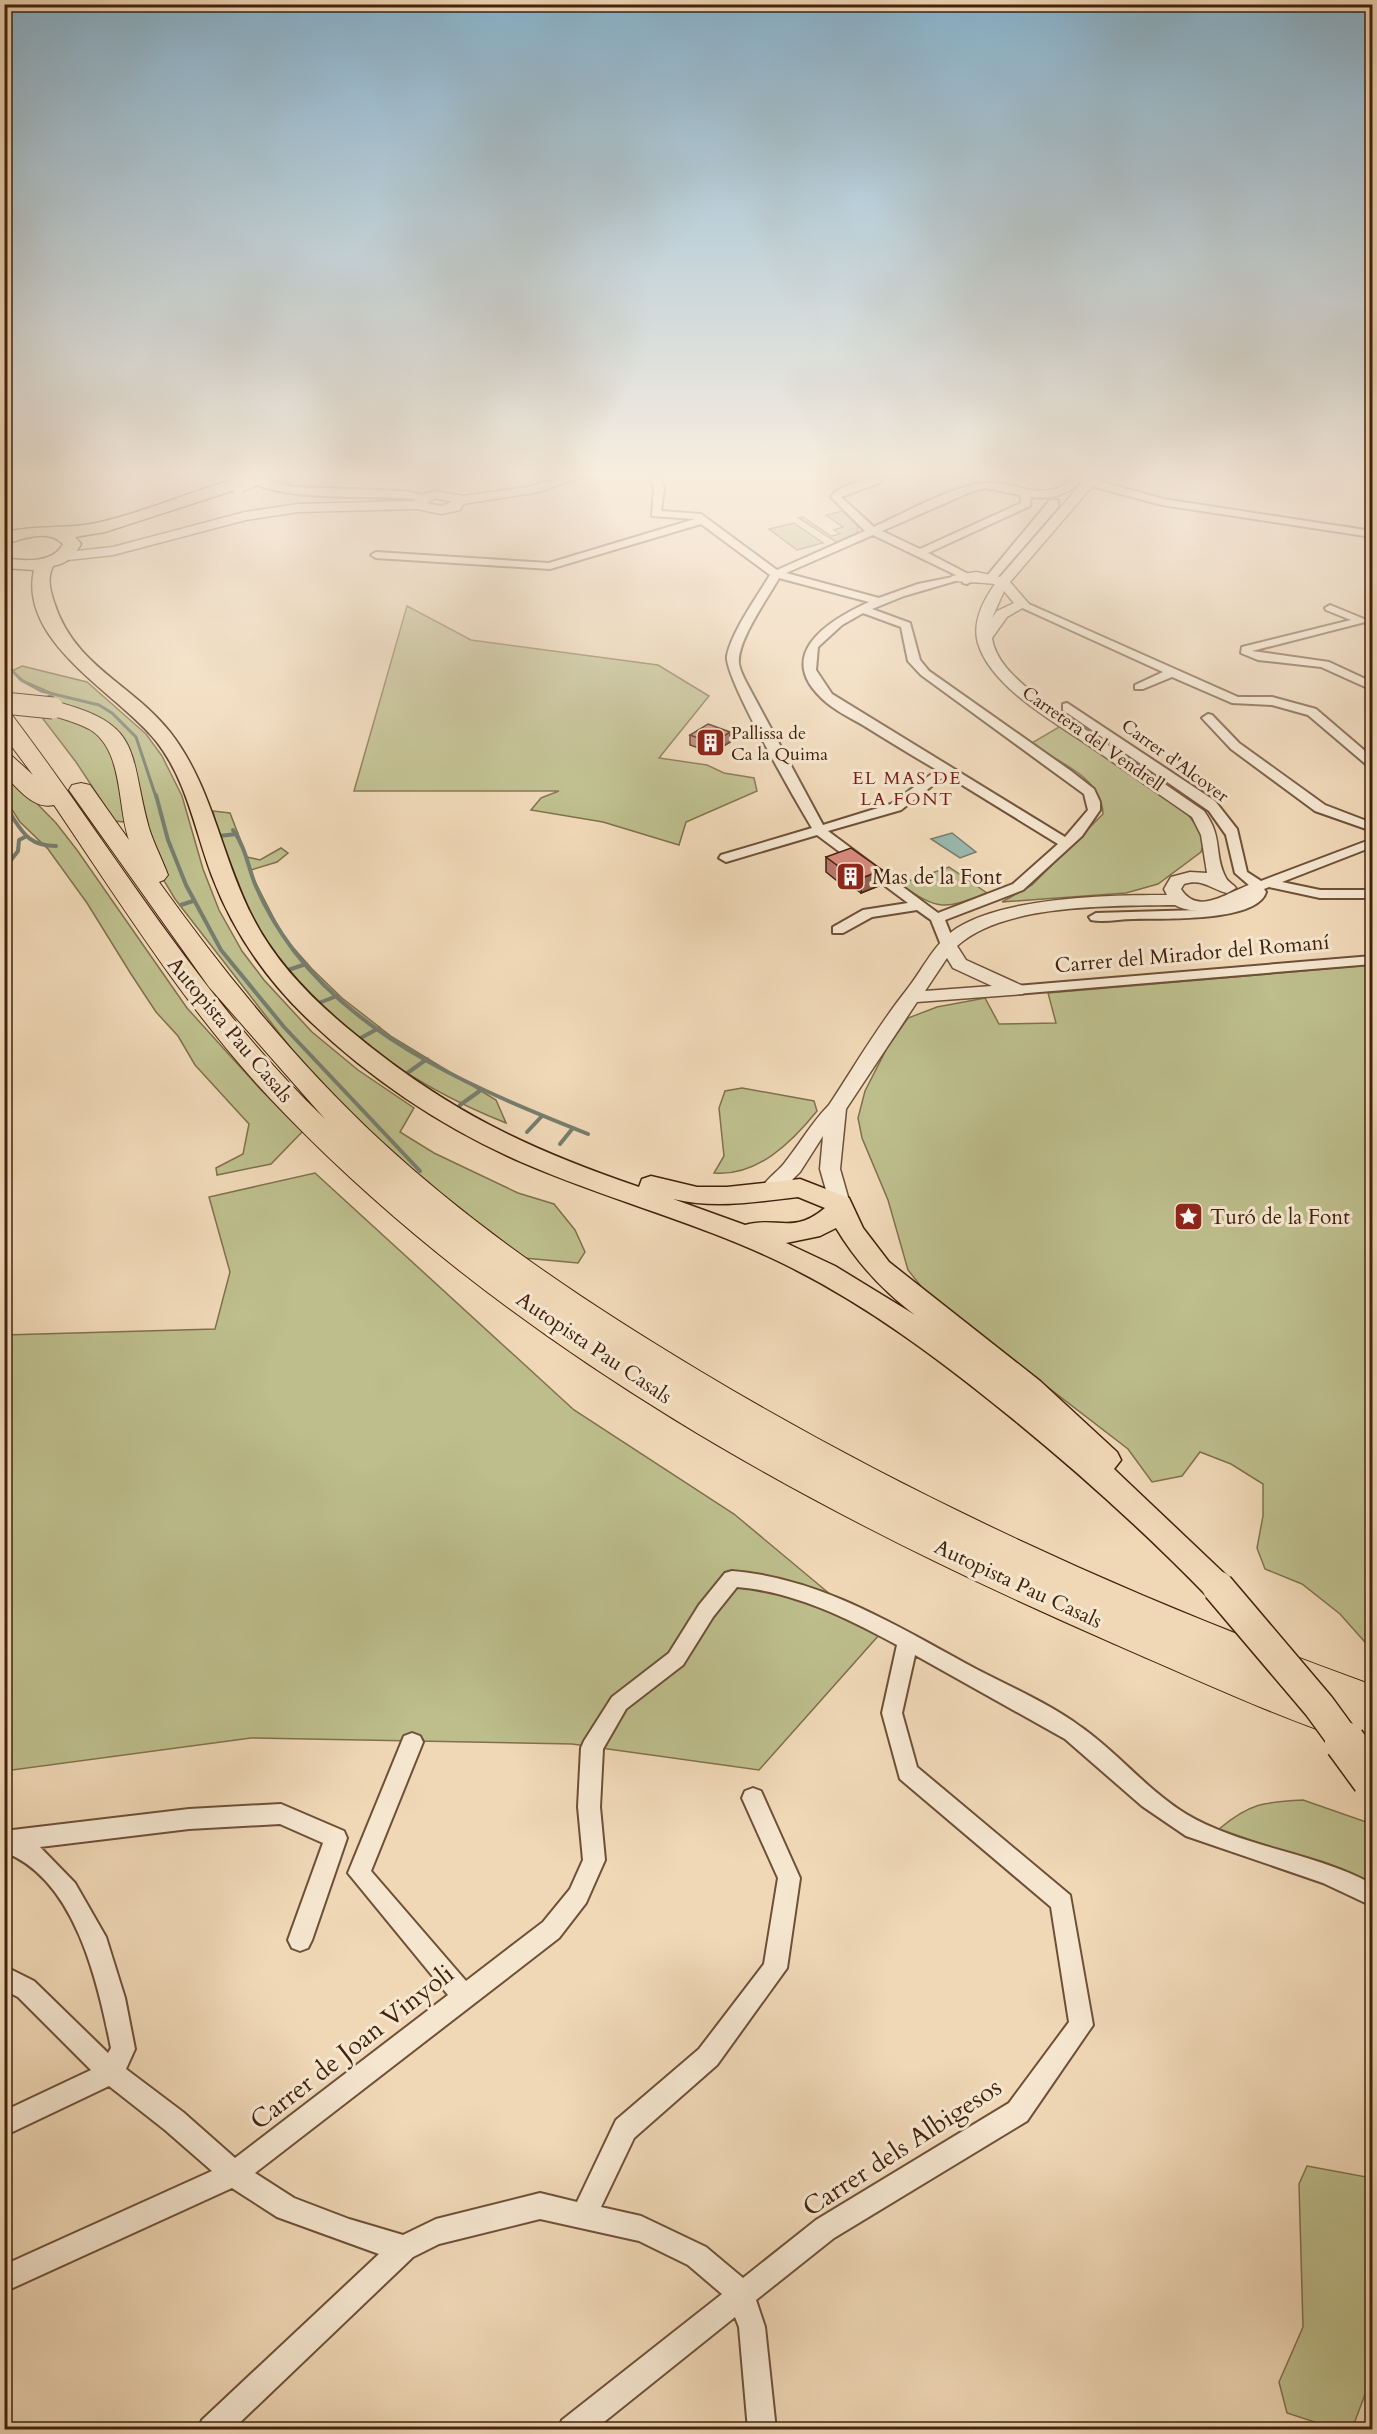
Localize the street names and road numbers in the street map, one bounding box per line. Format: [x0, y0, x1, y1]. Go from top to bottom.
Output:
street label: Carretera del Vendrell [1017, 681, 1169, 798]
street label: Carrer d'Alcover [1116, 714, 1234, 809]
street label: Carrer del Mirador del Romaní [1054, 928, 1331, 980]
street label: Autopista Pau Casals [160, 951, 300, 1109]
street label: Autopista Pau Casals [510, 1285, 678, 1411]
street label: Autopista Pau Casals [929, 1532, 1107, 1636]
street label: Carrer de Joan Vinyoli [243, 1956, 461, 2138]
street label: Carrer dels Albigesos [796, 2070, 1008, 2224]

